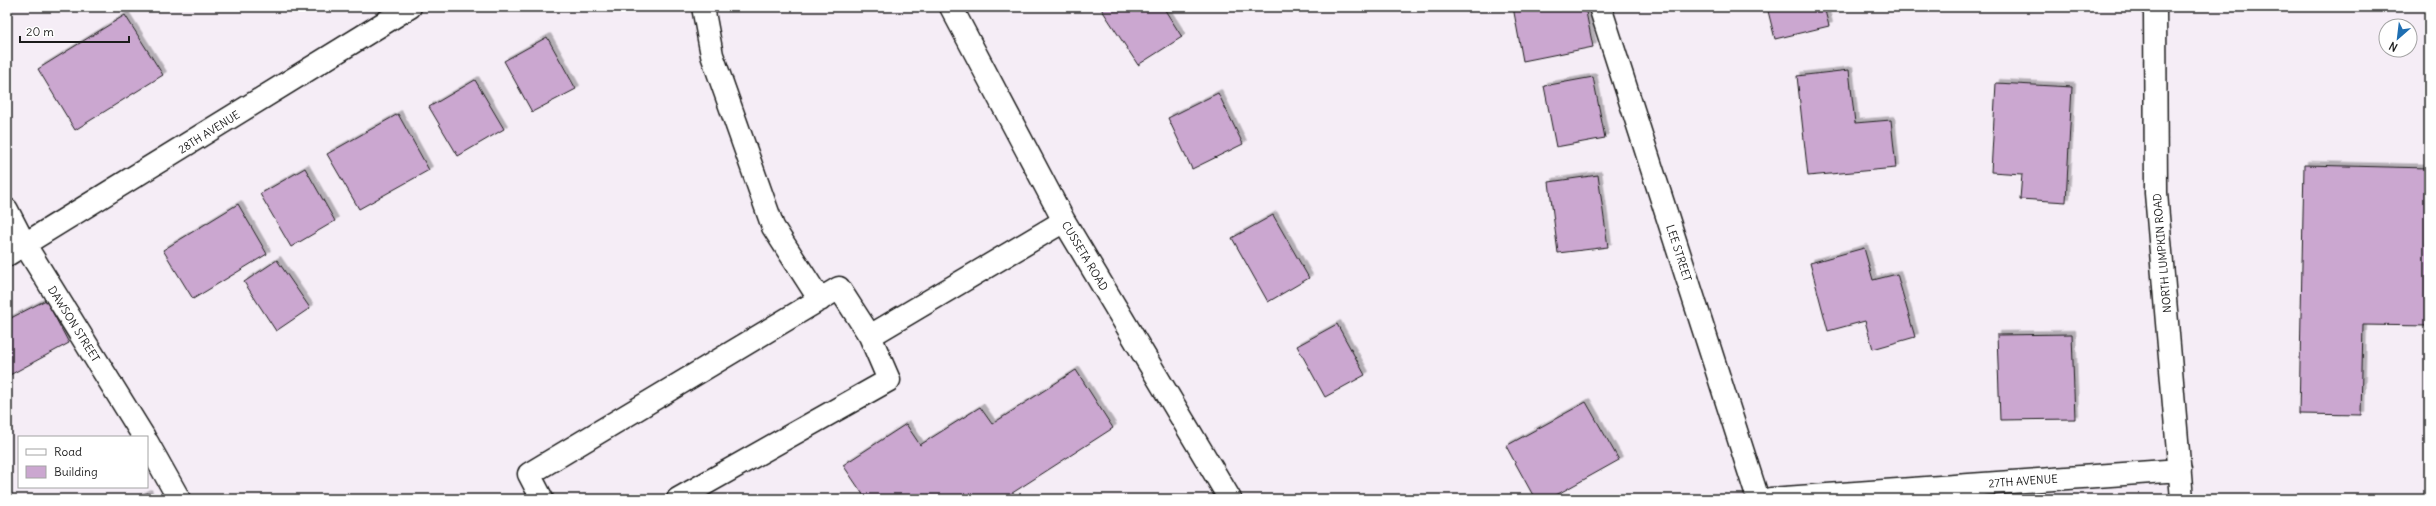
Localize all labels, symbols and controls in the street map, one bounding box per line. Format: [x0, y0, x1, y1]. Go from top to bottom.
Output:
scale bar [20, 18, 129, 44]
north arrow [2378, 18, 2418, 58]
text: 20 m [26, 24, 54, 39]
text: N [2387, 39, 2400, 55]
street label: 28TH AVENUE [176, 107, 242, 157]
street label: NORTH LUMPKIN ROAD [2150, 192, 2174, 313]
street label: CUSSETA ROAD [1059, 219, 1111, 294]
street label: LEE STREET [1663, 223, 1695, 283]
street label: DAWSON STREET [45, 283, 103, 365]
legend [18, 436, 148, 488]
text: Road [54, 444, 82, 459]
text: Building [54, 464, 98, 479]
street label: 27TH AVENUE [1988, 472, 2058, 490]

